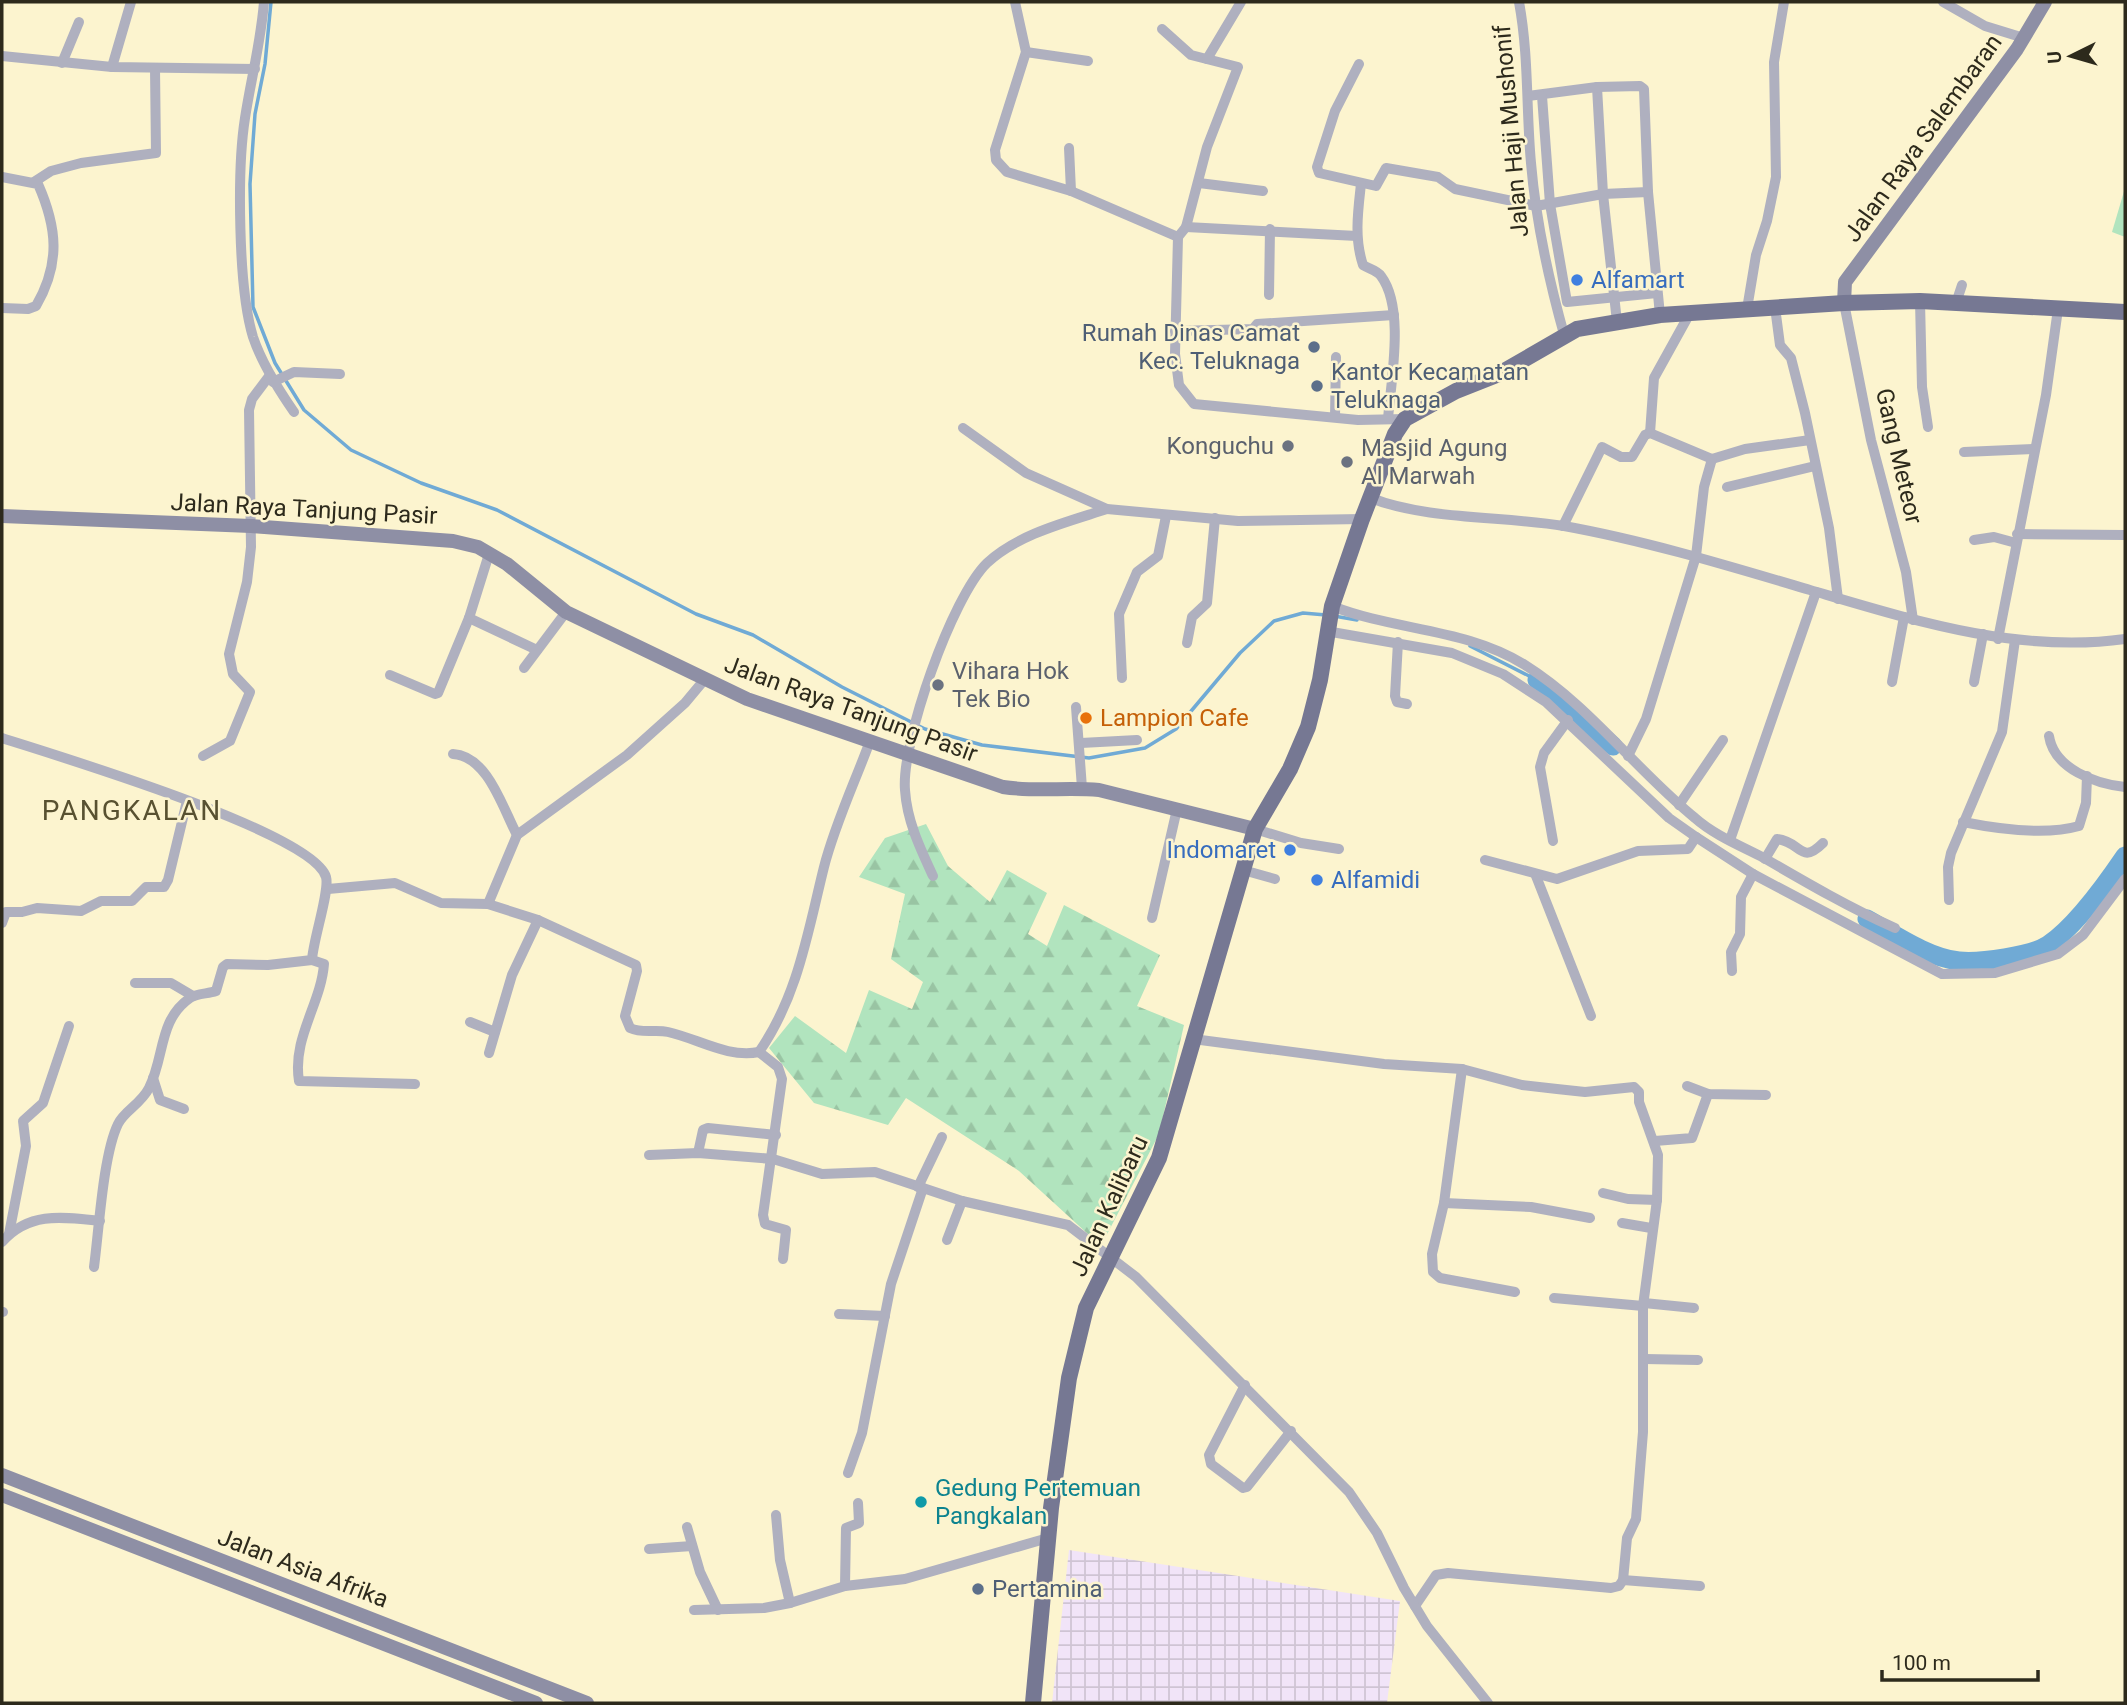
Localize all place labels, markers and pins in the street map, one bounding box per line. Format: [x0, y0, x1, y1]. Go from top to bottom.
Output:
place label: Alfamart [1591, 266, 1685, 294]
marker: Alfamart [1569, 272, 1585, 288]
place label: Rumah Dinas Camat Kec. Teluknaga [1082, 319, 1300, 375]
marker: Rumah Dinas Camat Kec. Teluknaga [1306, 339, 1322, 355]
place label: Kantor Kecamatan Teluknaga [1331, 358, 1529, 414]
marker: Kantor Kecamatan Teluknaga [1309, 378, 1325, 394]
place label: Konguchu [1167, 432, 1274, 460]
place label: Masjid Agung Al Marwah [1361, 434, 1508, 490]
marker: Konguchu [1280, 438, 1296, 454]
marker: Masjid Agung Al Marwah [1339, 454, 1355, 470]
place label: Vihara Hok Tek Bio [952, 657, 1070, 713]
marker: Vihara Hok Tek Bio [930, 677, 946, 693]
place label: Lampion Cafe [1100, 704, 1249, 732]
marker: Lampion Cafe [1078, 710, 1094, 726]
place label: Indomaret [1166, 836, 1276, 864]
marker: Indomaret [1282, 842, 1298, 858]
place label: Alfamidi [1331, 866, 1420, 894]
marker: Alfamidi [1309, 872, 1325, 888]
place label: Gedung Pertemuan Pangkalan [935, 1474, 1141, 1530]
marker: Gedung Pertemuan Pangkalan [913, 1494, 929, 1510]
place label: Pertamina [992, 1575, 1103, 1603]
marker: Pertamina [970, 1581, 986, 1597]

